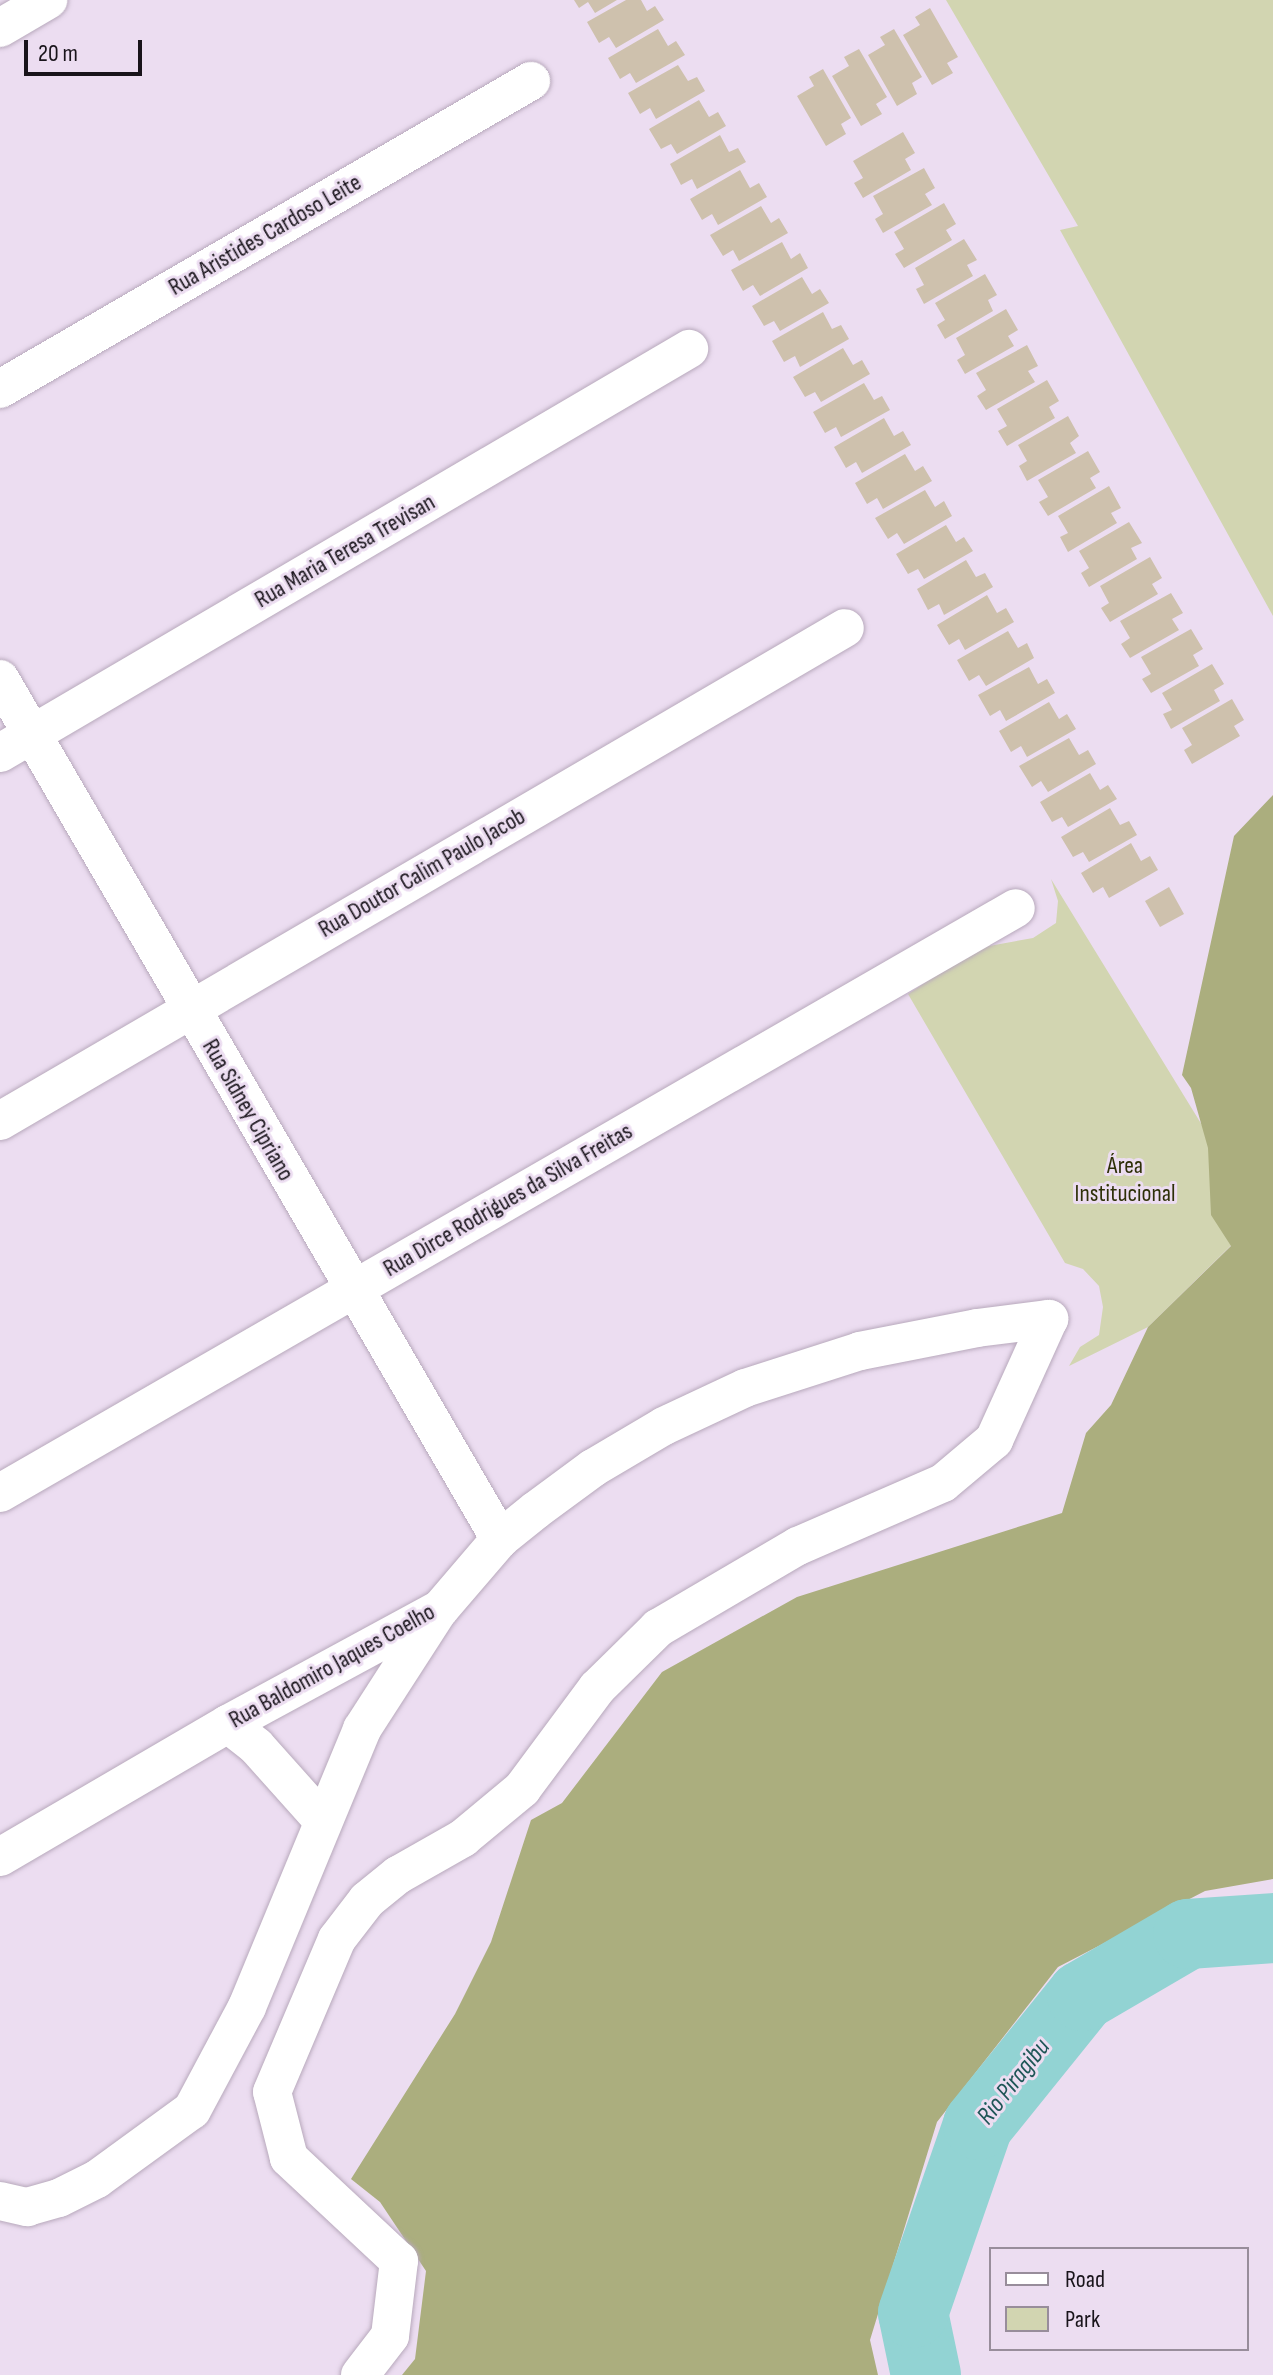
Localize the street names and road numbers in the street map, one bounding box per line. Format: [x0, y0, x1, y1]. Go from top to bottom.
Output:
street label: Rua Aristides Cardoso Leite [164, 168, 366, 302]
street label: Rua Maria Teresa Trevisan [250, 488, 440, 614]
street label: Rua Doutor Calim Paulo Jacob [314, 802, 530, 944]
street label: Rua Sidney Cipriano [196, 1034, 300, 1186]
street label: Rua Dirce Rodrigues da Silva Freitas [378, 1117, 638, 1283]
street label: Rua Baldomiro Jaques Coelho [224, 1597, 440, 1735]

